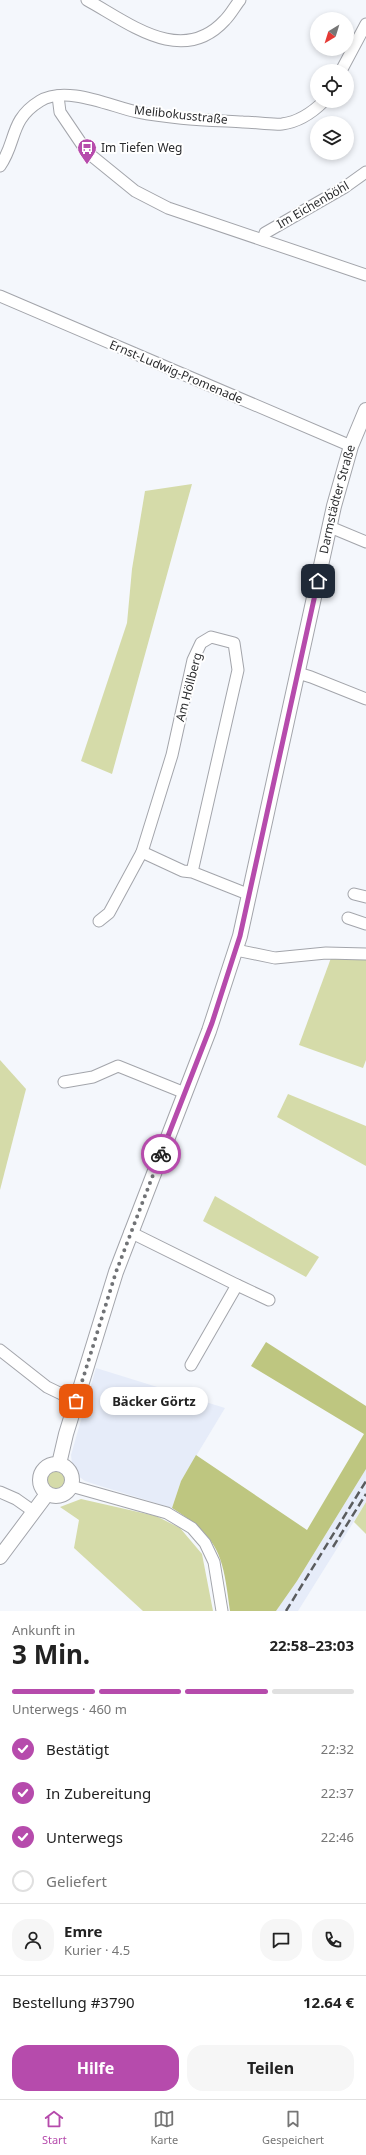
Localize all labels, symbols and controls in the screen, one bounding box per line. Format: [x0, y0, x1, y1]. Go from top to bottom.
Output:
north arrow [310, 12, 354, 56]
map controls [310, 12, 354, 160]
button: locate [310, 64, 354, 108]
street label: Melibokusstraße [133, 101, 229, 128]
button: layers [310, 116, 354, 160]
bus stop icon: Im Tiefen Weg [76, 137, 98, 165]
place label: Im Tiefen Weg [101, 139, 182, 156]
street label: Im Eichenböhl [274, 177, 352, 232]
street label: Ernst-Ludwig-Promenade [107, 336, 246, 407]
street label: Darmstädter Straße [315, 443, 359, 555]
pin [301, 564, 335, 598]
icon: home [307, 570, 329, 592]
street label: Am Höllberg [171, 651, 206, 723]
courier [141, 1134, 181, 1174]
icon: bike [150, 1143, 172, 1165]
pin [59, 1384, 93, 1418]
callout: Bäcker Görtz [100, 1387, 208, 1415]
icon: bag [65, 1390, 87, 1412]
text: Bäcker Görtz [112, 1392, 196, 1410]
text: Ankunft in [12, 1621, 75, 1639]
text: 22:58–23:03 [269, 1635, 354, 1655]
text: 3 Min. [12, 1636, 90, 1672]
text: Unterwegs · 460 m [12, 1700, 127, 1718]
icon: check [12, 1738, 34, 1760]
text: Bestätigt [46, 1739, 109, 1759]
text: 22:32 [321, 1740, 354, 1758]
icon: check [12, 1782, 34, 1804]
text: In Zubereitung [46, 1783, 151, 1803]
text: 22:37 [321, 1784, 354, 1802]
icon: check [12, 1826, 34, 1848]
text: Unterwegs [46, 1827, 123, 1847]
text: 22:46 [321, 1828, 354, 1846]
text: Geliefert [46, 1871, 107, 1891]
button: person [12, 1919, 54, 1961]
button: chat [260, 1919, 302, 1961]
button: phone [312, 1919, 354, 1961]
text: Emre [64, 1921, 102, 1941]
text: Kurier · 4.5 [64, 1941, 130, 1959]
text: Bestellung #3790 [12, 1992, 135, 2012]
text: 12.64 € [303, 1992, 354, 2012]
button: Hilfe [12, 2045, 179, 2091]
button: Teilen [187, 2045, 354, 2091]
tab: Start [42, 2108, 67, 2147]
tab: Karte [150, 2108, 178, 2147]
tab: Gespeichert [262, 2108, 324, 2147]

